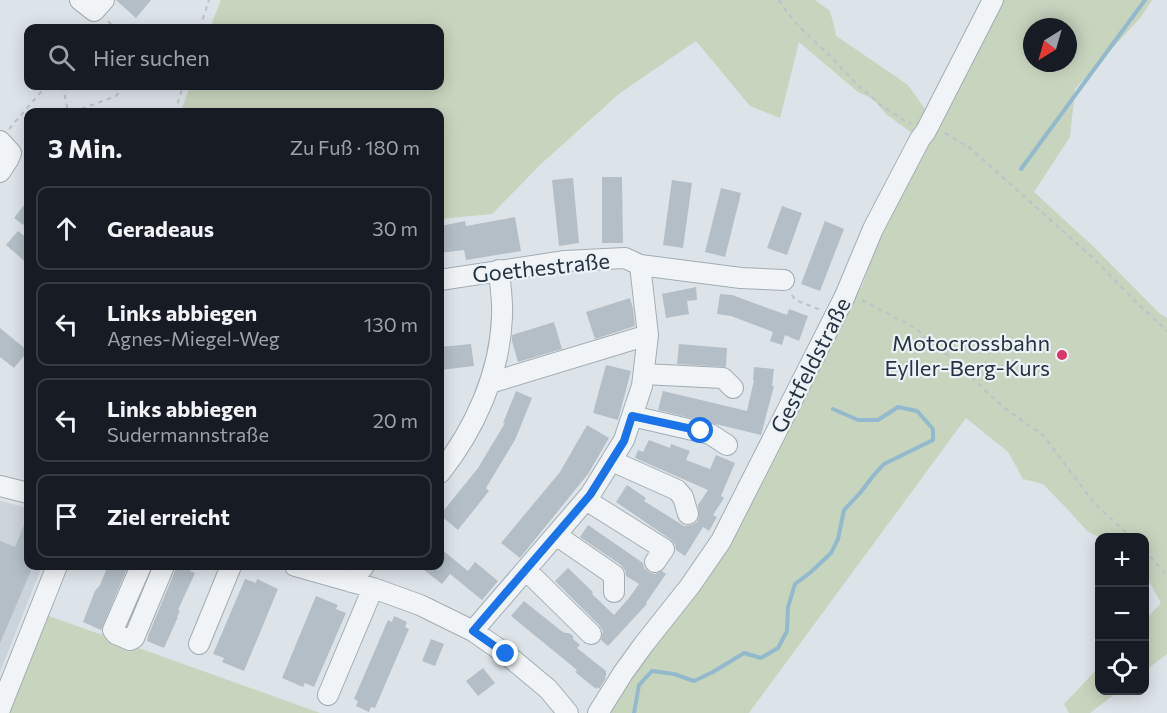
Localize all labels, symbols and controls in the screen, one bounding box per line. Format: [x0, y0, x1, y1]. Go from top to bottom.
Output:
north arrow [1023, 18, 1077, 72]
search box [24, 24, 444, 90]
icon: search [45, 41, 78, 74]
text: Hier suchen [93, 44, 210, 71]
text: 3 Min. [48, 132, 122, 163]
text: Zu Fuß · 180 m [290, 135, 420, 159]
icon: ahead [50, 212, 83, 245]
text: Geradeaus [107, 215, 214, 242]
text: 30 m [372, 216, 418, 240]
street label: Goethestraße [471, 246, 611, 288]
street label: Gestfeldstraße [764, 293, 856, 437]
text: Links abbiegen [107, 299, 257, 326]
icon: left [50, 308, 83, 341]
text: 130 m [364, 312, 418, 336]
text: Agnes-Miegel-Weg [107, 326, 280, 350]
place label: Motocrossbahn Eyller-Berg-Kurs [885, 329, 1050, 381]
marker: Motocrossbahn Eyller-Berg-Kurs [1055, 348, 1069, 362]
text: Links abbiegen [107, 395, 257, 422]
icon: left [50, 404, 83, 437]
text: 20 m [373, 408, 418, 432]
route start [687, 417, 713, 443]
text: Sudermannstraße [107, 422, 269, 446]
icon: arrive [50, 500, 83, 533]
text: Ziel erreicht [107, 503, 230, 530]
map controls [1095, 533, 1149, 695]
button: + [1095, 533, 1149, 587]
button: − [1095, 587, 1149, 641]
route end [492, 640, 518, 666]
button: locate [1095, 641, 1149, 695]

